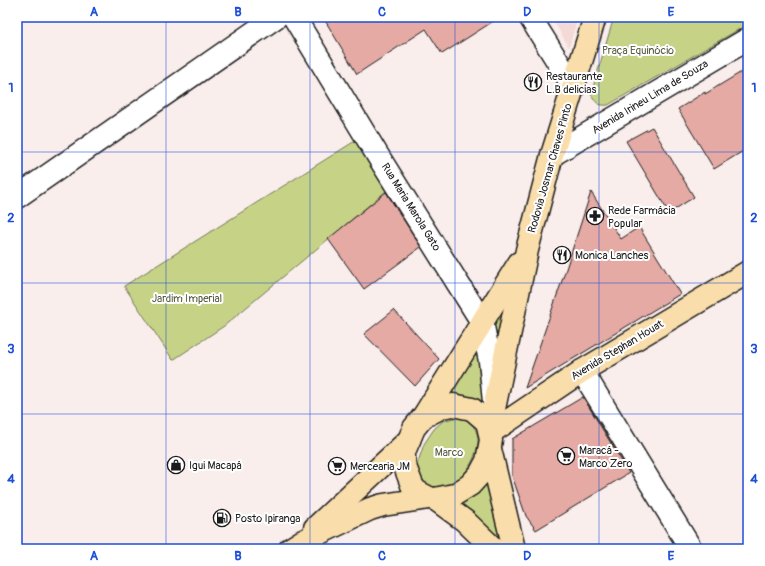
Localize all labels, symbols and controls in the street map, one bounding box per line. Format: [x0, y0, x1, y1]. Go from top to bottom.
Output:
text: A [90, 4, 99, 20]
text: B [234, 4, 242, 20]
text: C [378, 4, 386, 20]
text: D [523, 4, 531, 20]
text: E [668, 4, 675, 20]
park label: Praça Equinócio [602, 44, 674, 57]
street label: Avenida Irineu Lima de Souza [590, 57, 710, 137]
place label: Restaurante L.B delicias [546, 70, 603, 96]
restaurant icon: Restaurante L.B delicias [523, 72, 543, 92]
text: 1 [8, 80, 14, 96]
text: 1 [751, 80, 757, 96]
street label: Rodovia Josmar Chaves Pinto [525, 102, 575, 234]
street label: Rua Maria Marola Gato [379, 161, 443, 253]
place label: Rede Farmácia Popular [608, 204, 676, 230]
pharmacy icon: Rede Farmácia Popular [585, 206, 605, 226]
text: 2 [7, 210, 15, 226]
text: 2 [750, 210, 758, 226]
restaurant icon: Monica Lanches [552, 245, 572, 265]
place label: Monica Lanches [575, 249, 648, 262]
park label: Jardim Imperial [152, 292, 222, 305]
street label: Avenida Stephan Houat [568, 317, 666, 383]
text: 3 [7, 341, 15, 357]
text: 3 [750, 341, 758, 357]
place label: Maracá - Marco Zero [579, 444, 632, 470]
park label: Marco [435, 446, 463, 459]
supermarket icon: Maracá - Marco Zero [556, 446, 576, 466]
shop icon: Igui Macapá [166, 455, 186, 475]
supermarket icon: Mercearia JM [327, 456, 347, 476]
place label: Igui Macapá [189, 459, 242, 472]
place label: Mercearia JM [350, 460, 410, 473]
text: 4 [7, 471, 15, 487]
text: 4 [750, 471, 758, 487]
fuel station icon: Posto Ipiranga [212, 508, 232, 528]
place label: Posto Ipiranga [235, 512, 300, 525]
text: A [90, 548, 99, 564]
text: B [234, 548, 242, 564]
text: C [378, 548, 386, 564]
text: D [523, 548, 531, 564]
text: E [668, 548, 675, 564]

